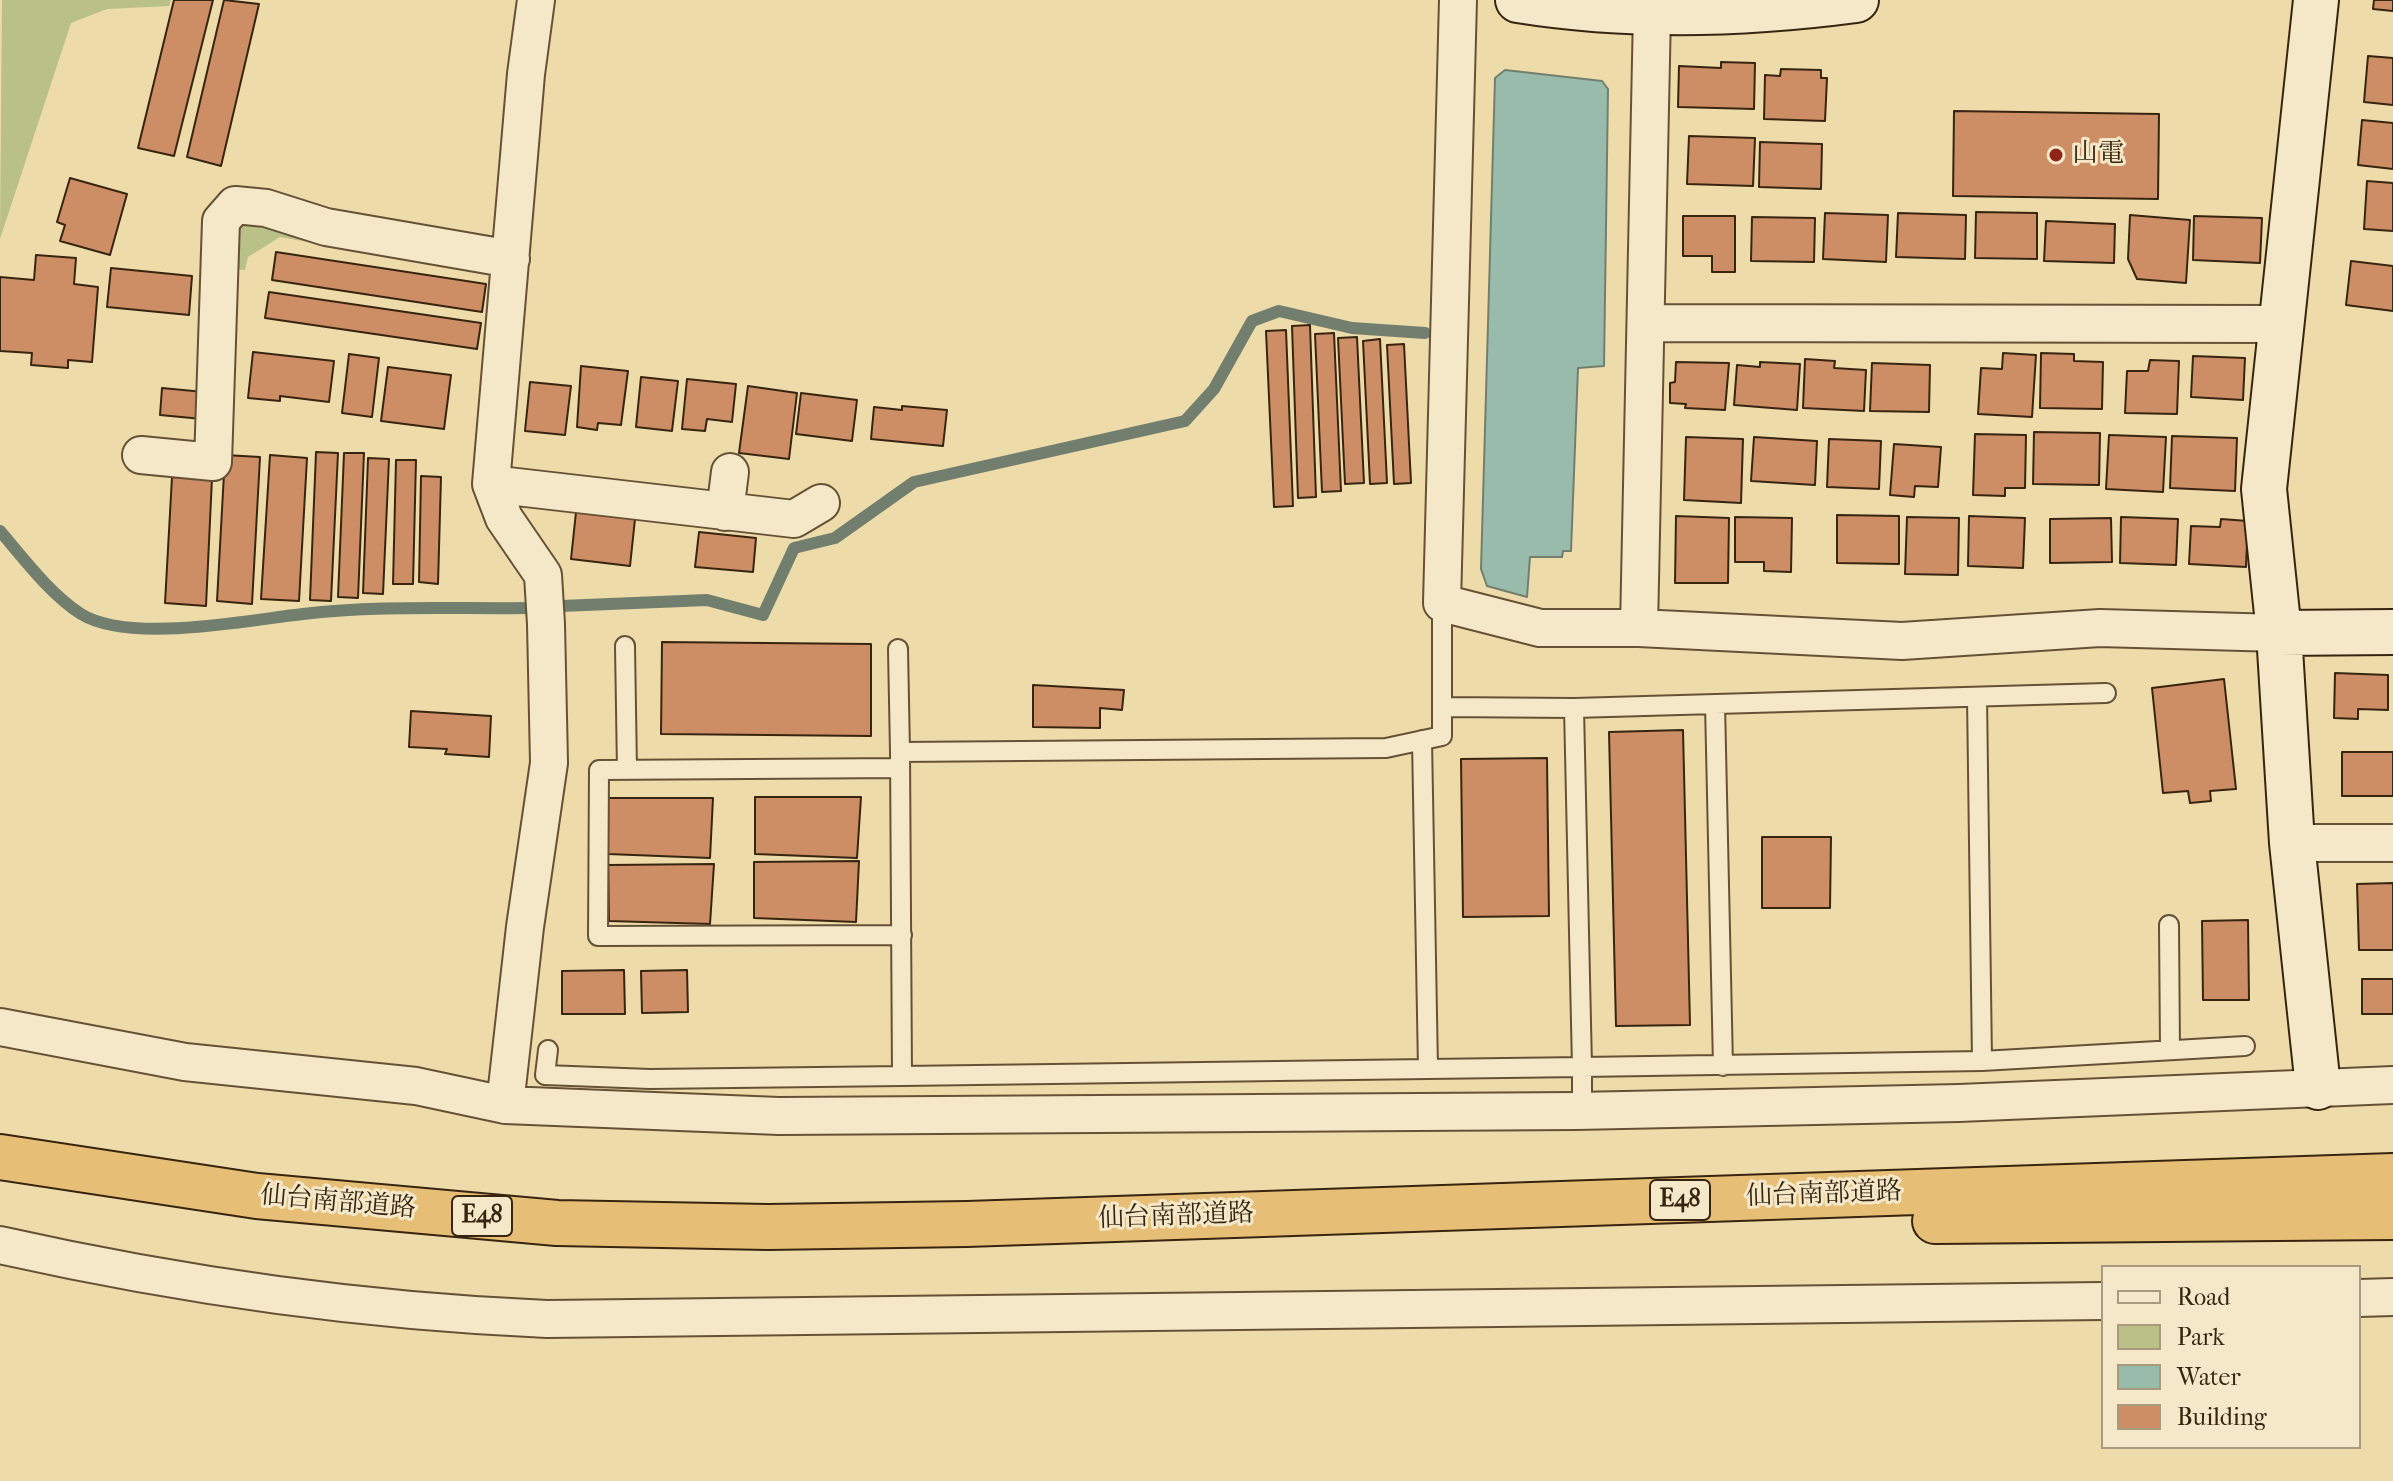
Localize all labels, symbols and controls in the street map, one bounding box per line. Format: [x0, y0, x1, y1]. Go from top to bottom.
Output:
place label: 山電 [2072, 139, 2124, 171]
marker: 山電 [2047, 146, 2065, 164]
street label: 仙台南部道路 [1746, 1177, 1902, 1213]
road number: E48 [1650, 1180, 1710, 1220]
street label: 仙台南部道路 [259, 1181, 417, 1225]
road number: E48 [452, 1196, 512, 1236]
street label: 仙台南部道路 [1098, 1199, 1254, 1235]
legend [2101, 1265, 2361, 1449]
text: Road [2177, 1283, 2230, 1311]
text: Park [2177, 1323, 2225, 1351]
text: Water [2177, 1363, 2241, 1391]
text: Building [2177, 1403, 2267, 1431]

